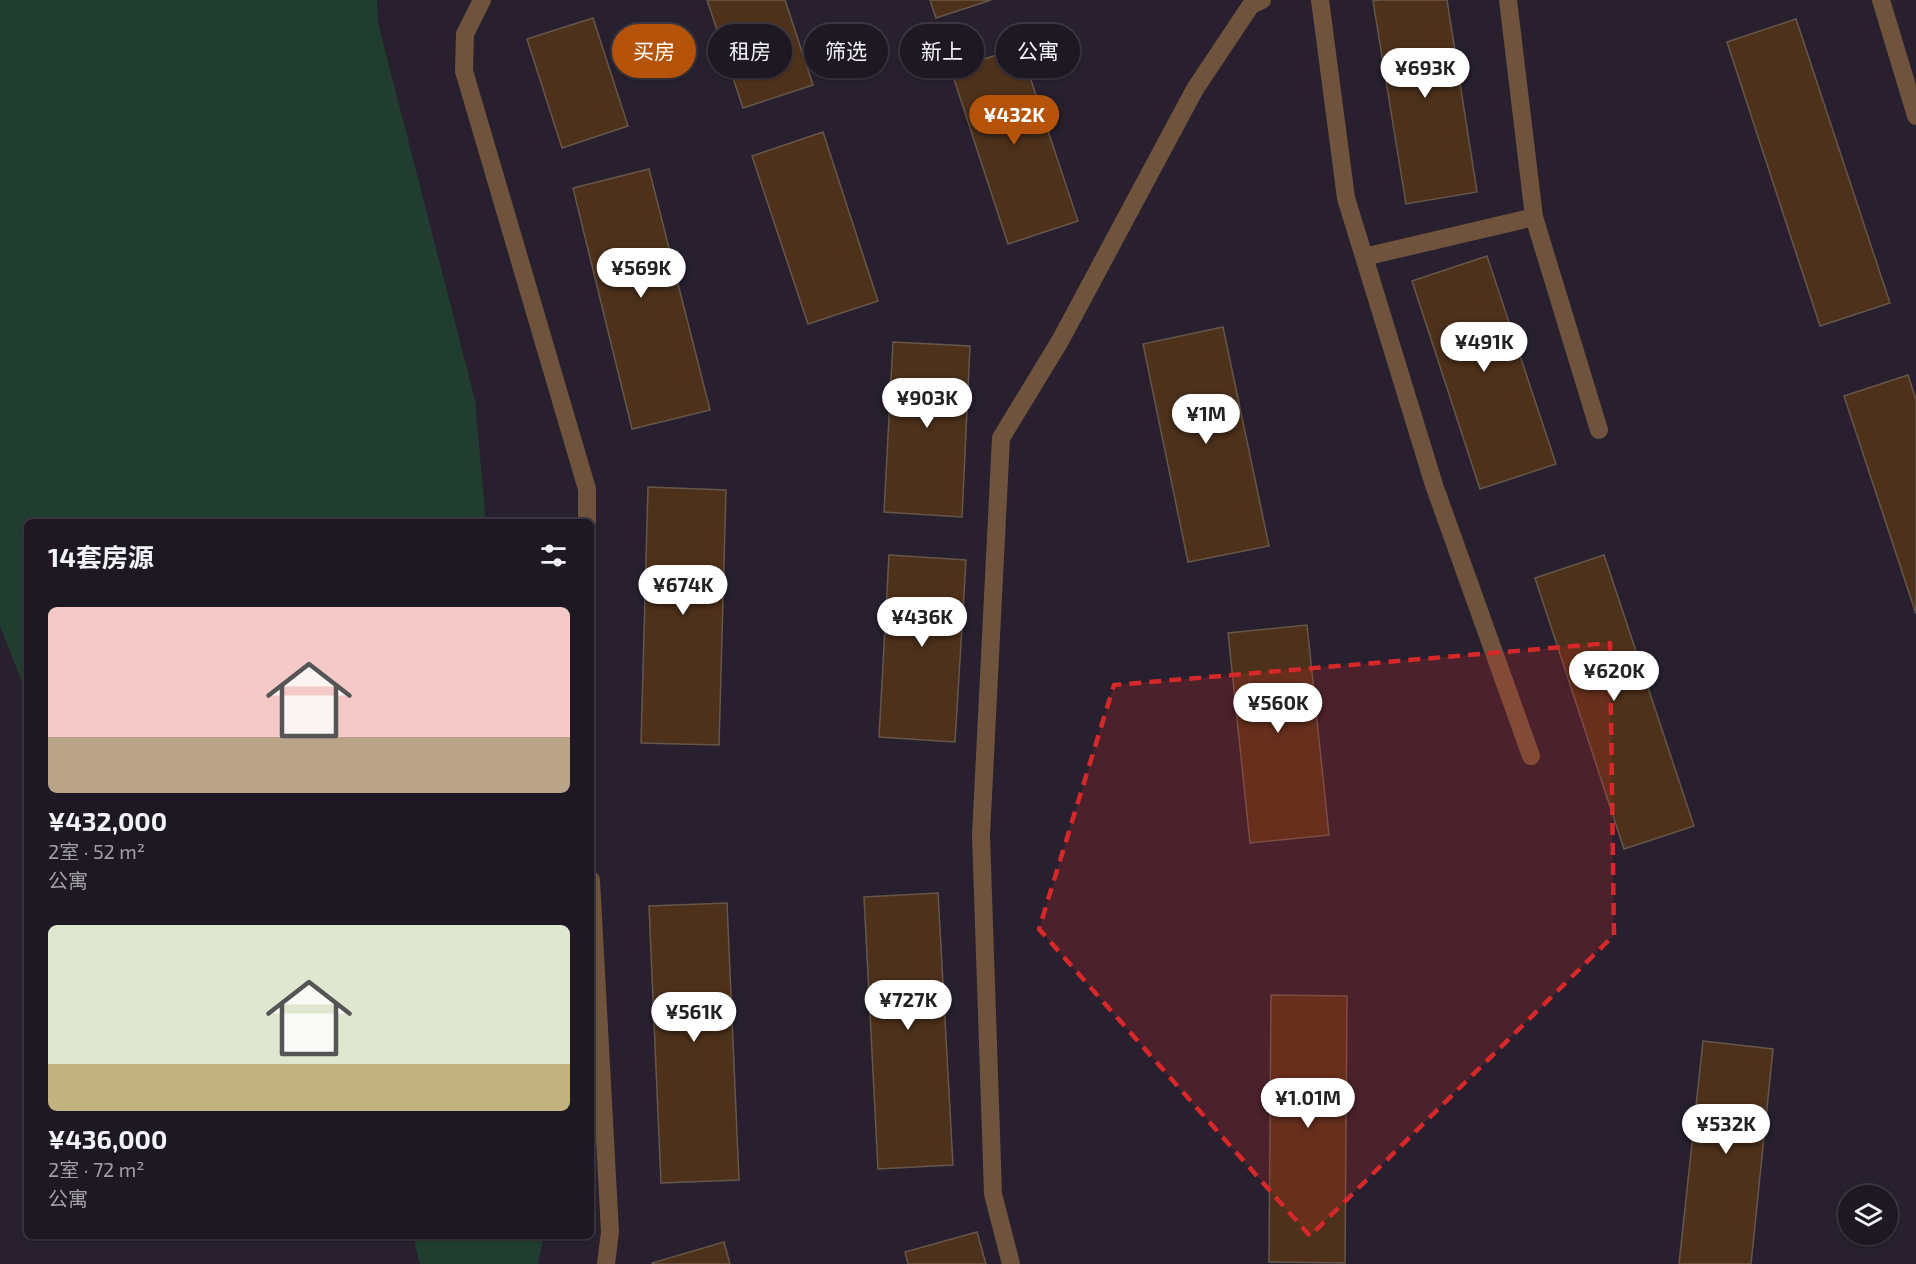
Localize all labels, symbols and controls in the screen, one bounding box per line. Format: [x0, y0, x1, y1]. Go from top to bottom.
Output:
chip: 买房 [612, 24, 696, 78]
chip: 租房 [708, 24, 792, 78]
chip: 筛选 [804, 24, 888, 78]
chip: 新上 [900, 24, 984, 78]
chip: 公寓 [996, 24, 1080, 78]
pin: ¥693K [1383, 48, 1467, 99]
text: ¥693K [1395, 55, 1455, 79]
pin: ¥432K [972, 95, 1056, 146]
text: ¥432K [983, 102, 1045, 126]
pin: ¥569K [599, 248, 683, 299]
text: ¥569K [611, 255, 671, 279]
pin: ¥491K [1442, 322, 1526, 373]
text: ¥491K [1454, 329, 1514, 353]
pin: ¥903K [885, 378, 969, 429]
text: ¥903K [896, 385, 958, 409]
pin: ¥1M [1177, 394, 1235, 445]
text: ¥1M [1186, 401, 1226, 425]
icon: filters [537, 539, 570, 572]
text: 14套房源 [48, 541, 154, 572]
pin: ¥674K [641, 565, 725, 616]
text: ¥674K [652, 572, 714, 596]
pin: ¥436K [880, 597, 964, 648]
text: ¥436K [891, 604, 953, 628]
icon: home [255, 646, 363, 754]
pin: ¥620K [1572, 651, 1656, 702]
text: ¥620K [1583, 658, 1645, 682]
pin: ¥560K [1236, 683, 1320, 734]
text: ¥560K [1247, 690, 1309, 714]
text: ¥432,000 [48, 805, 167, 836]
text: 2室 · 52 m² [48, 839, 145, 863]
text: 公寓 [48, 868, 88, 892]
icon: home [255, 964, 363, 1072]
pin: ¥727K [866, 980, 950, 1031]
text: ¥727K [879, 987, 937, 1011]
pin: ¥561K [652, 992, 736, 1043]
text: ¥561K [665, 999, 723, 1023]
pin: ¥1.01M [1259, 1078, 1357, 1129]
text: ¥1.01M [1275, 1085, 1341, 1109]
pin: ¥532K [1684, 1104, 1768, 1155]
text: ¥532K [1696, 1111, 1756, 1135]
text: ¥436,000 [48, 1123, 167, 1154]
text: 2室 · 72 m² [48, 1157, 145, 1181]
map controls [1838, 1185, 1898, 1245]
button: layers [1838, 1185, 1898, 1245]
text: 公寓 [48, 1186, 88, 1210]

